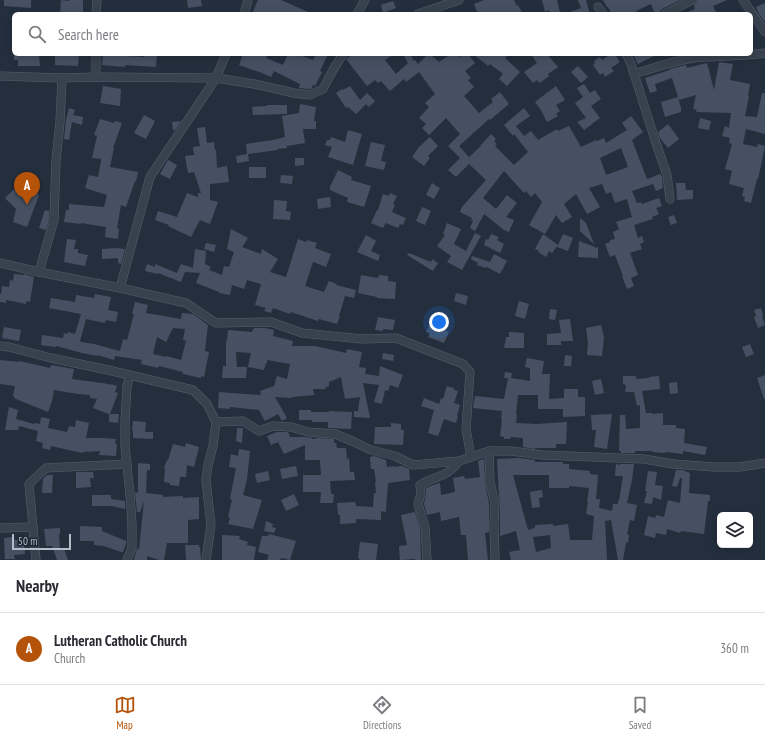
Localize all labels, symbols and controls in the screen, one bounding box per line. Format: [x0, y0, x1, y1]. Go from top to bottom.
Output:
search box [12, 12, 753, 56]
icon: search [26, 23, 48, 45]
text: Search here [58, 25, 119, 44]
pin: A [14, 172, 40, 205]
your location [429, 312, 449, 332]
map controls [717, 512, 753, 548]
button: layers [717, 512, 753, 548]
scale bar [12, 532, 71, 551]
text: 50 m [18, 534, 37, 548]
text: Nearby [16, 575, 59, 597]
text: Lutheran Catholic Church [54, 631, 187, 650]
text: A [26, 640, 32, 657]
text: 360 m [720, 640, 749, 657]
text: Church [54, 650, 85, 667]
tab: Map [114, 694, 136, 732]
tab: Directions [363, 694, 401, 732]
tab: Saved [629, 694, 651, 732]

